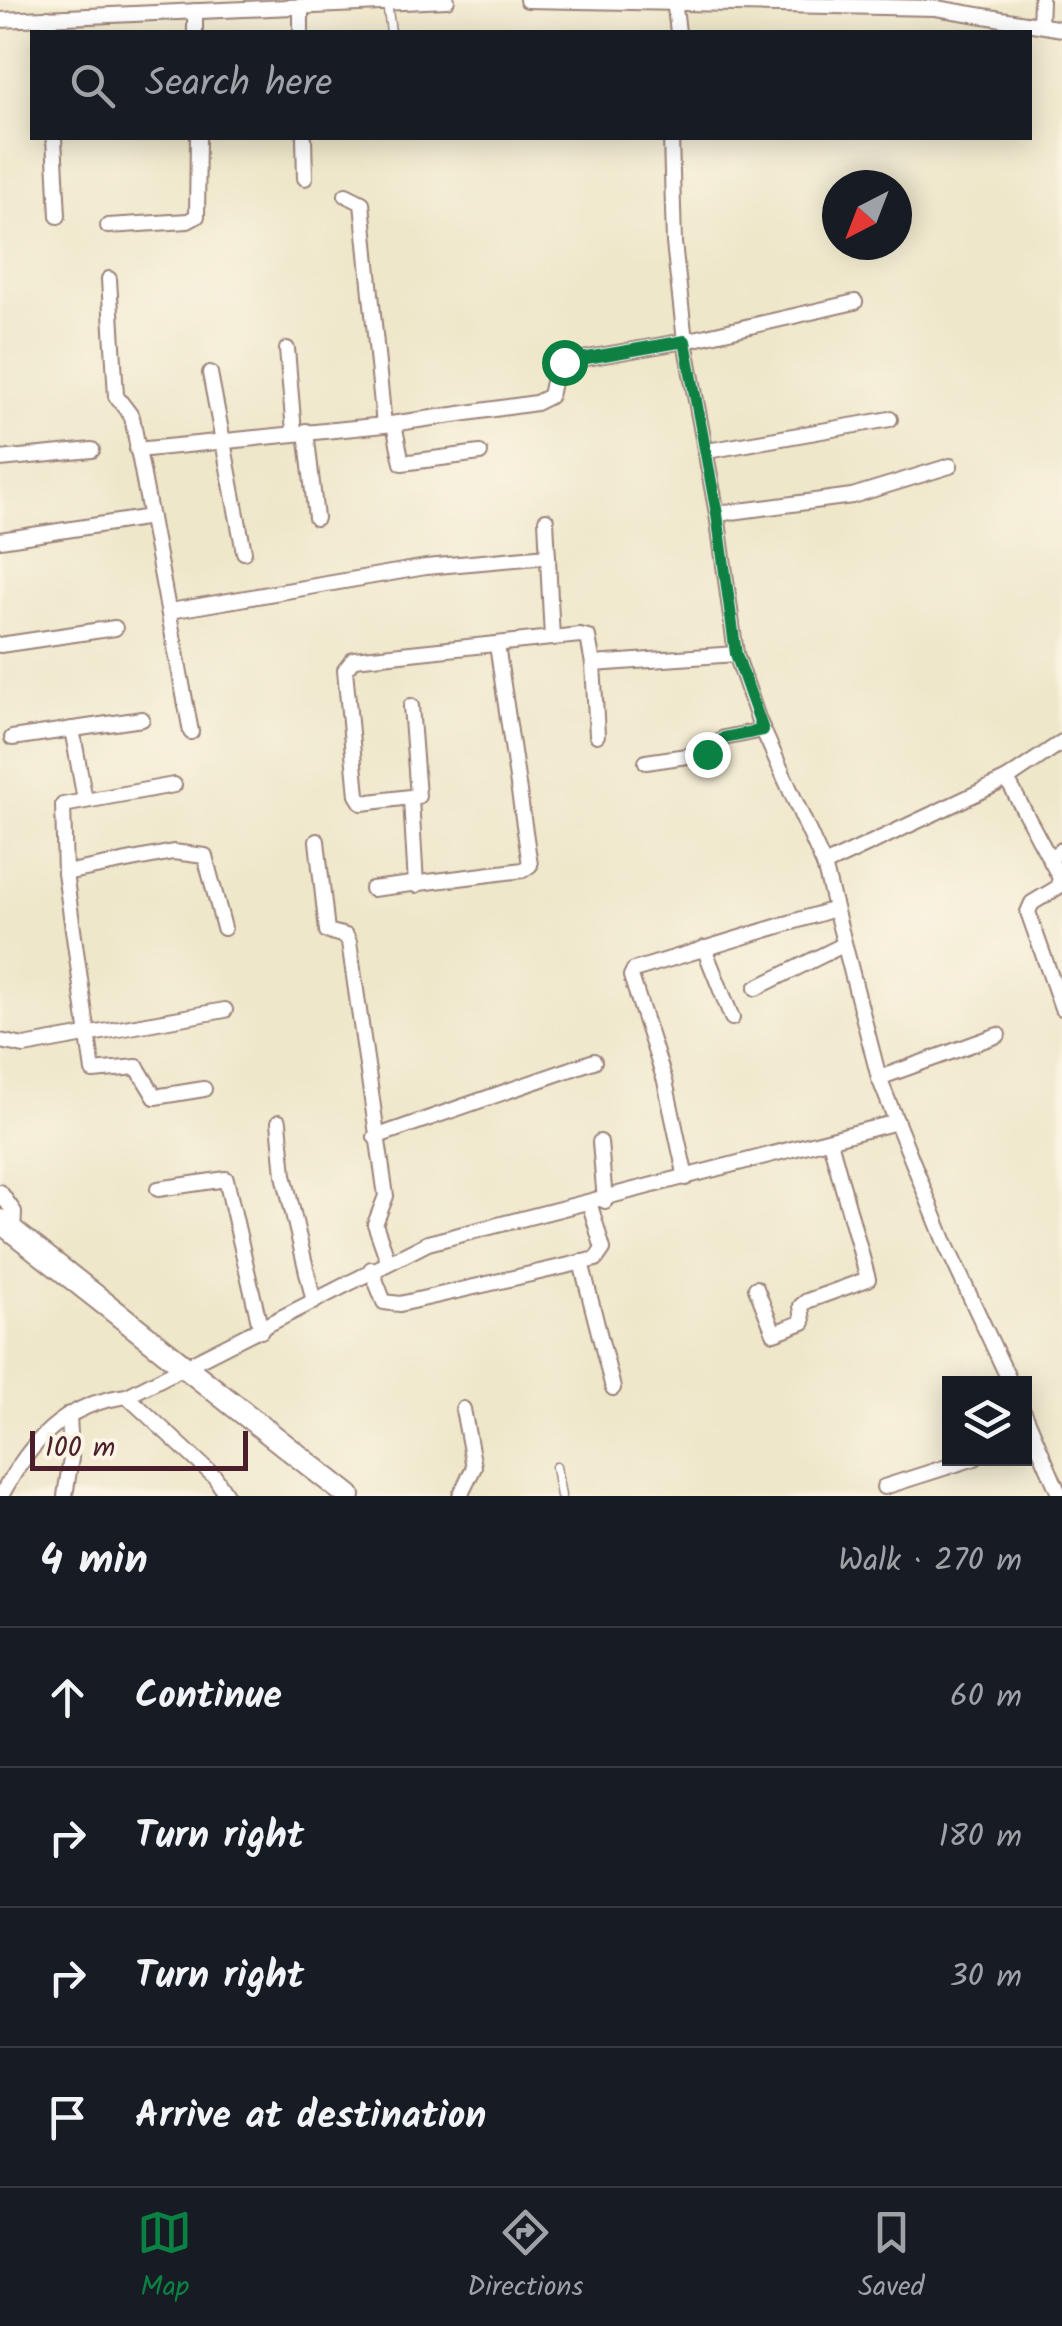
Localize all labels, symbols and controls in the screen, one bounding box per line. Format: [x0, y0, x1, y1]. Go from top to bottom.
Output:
search box [30, 30, 1032, 140]
text: Search here [145, 55, 332, 115]
icon: search [65, 58, 120, 113]
north arrow [822, 170, 912, 260]
route start [542, 340, 588, 386]
route end [685, 732, 731, 778]
map controls [942, 1376, 1032, 1466]
button: layers [942, 1376, 1032, 1466]
scale bar [30, 1426, 248, 1470]
text: 100 m [45, 1426, 115, 1471]
text: 4 min [40, 1528, 148, 1595]
text: Walk · 270 m [838, 1536, 1022, 1587]
text: Continue [135, 1667, 282, 1727]
icon: ahead [40, 1670, 95, 1725]
text: 60 m [950, 1672, 1022, 1723]
text: Turn right [135, 1807, 304, 1867]
icon: right [40, 1810, 95, 1865]
text: 180 m [938, 1812, 1022, 1863]
text: Turn right [135, 1947, 304, 2007]
icon: right [40, 1950, 95, 2005]
text: 30 m [949, 1952, 1022, 2003]
text: Arrive at destination [135, 2087, 486, 2147]
icon: arrive [40, 2090, 95, 2145]
tab: Map [137, 2205, 192, 2310]
tab: Directions [467, 2205, 583, 2310]
tab: Saved [858, 2205, 925, 2310]

